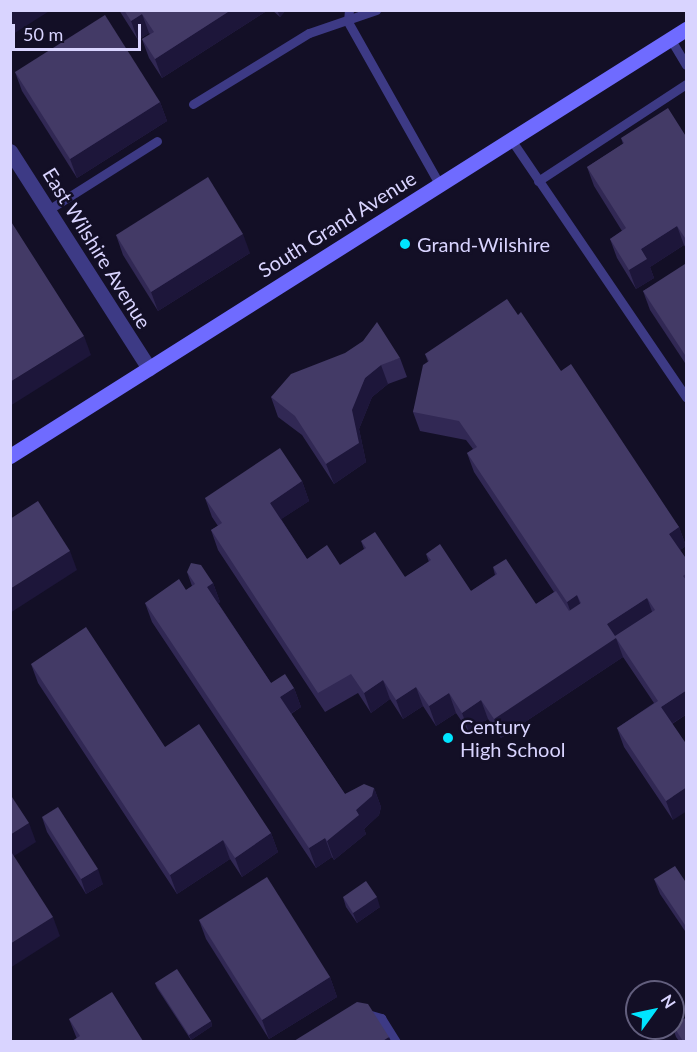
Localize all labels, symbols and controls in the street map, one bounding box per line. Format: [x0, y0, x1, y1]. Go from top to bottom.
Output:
scale bar [15, 12, 144, 50]
text: 50 m [23, 23, 63, 45]
street label: East Wilshire Avenue [38, 163, 156, 333]
street label: South Grand Avenue [253, 166, 421, 282]
place label: Grand-Wilshire [417, 232, 550, 256]
marker: Grand-Wilshire [398, 237, 412, 251]
place label: Century High School [460, 714, 565, 761]
marker: Century High School [441, 731, 455, 745]
north arrow [625, 980, 685, 1040]
text: N [658, 991, 680, 1011]

